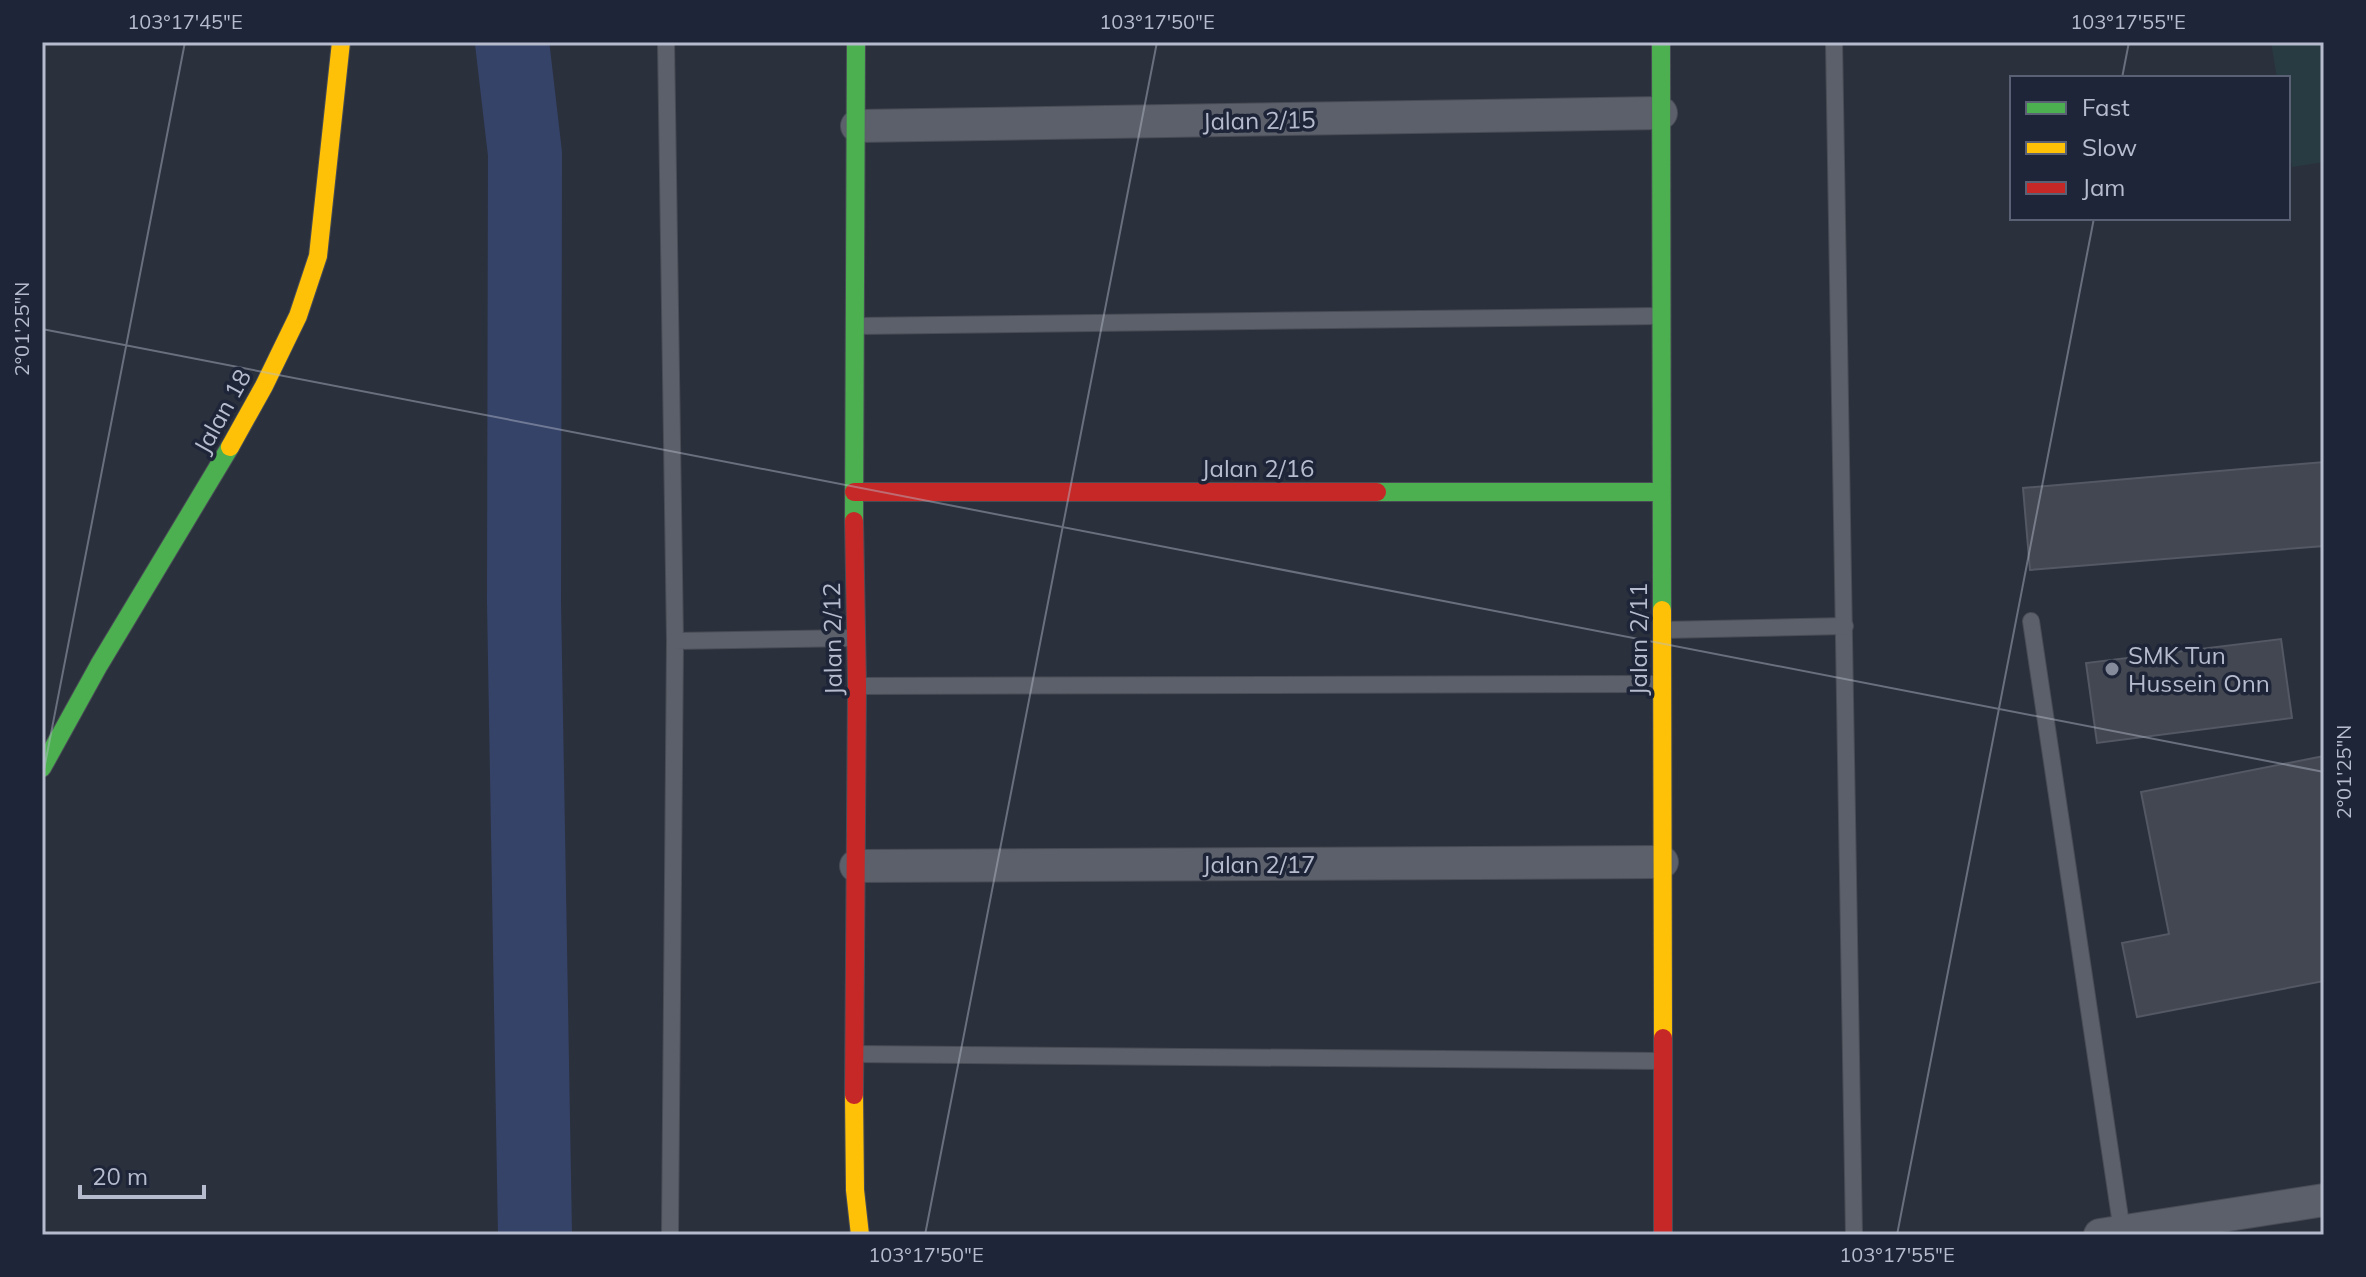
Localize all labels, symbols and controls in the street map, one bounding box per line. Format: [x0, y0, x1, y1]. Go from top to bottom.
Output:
text: 103°17'45"E [127, 9, 243, 34]
text: 103°17'50"E [1099, 9, 1215, 34]
text: 103°17'55"E [2070, 9, 2186, 34]
legend [2010, 76, 2290, 220]
text: Fast [2082, 92, 2130, 122]
street label: Jalan 2/15 [1202, 104, 1316, 136]
text: Slow [2082, 132, 2137, 162]
text: Jam [2082, 172, 2125, 202]
text: 2°01'25"N [9, 282, 34, 376]
street label: Jalan 18 [187, 364, 257, 458]
street label: Jalan 2/16 [1202, 453, 1314, 483]
street label: Jalan 2/12 [816, 582, 848, 696]
street label: Jalan 2/11 [1623, 583, 1653, 695]
place label: SMK Tun Hussein Onn [2128, 640, 2270, 698]
marker: SMK Tun Hussein Onn [2103, 660, 2121, 678]
text: 2°01'25"N [2331, 725, 2356, 819]
street label: Jalan 2/17 [1203, 849, 1315, 879]
scale bar [80, 1149, 204, 1199]
text: 20 m [92, 1161, 148, 1191]
text: 103°17'50"E [868, 1242, 984, 1267]
text: 103°17'55"E [1839, 1242, 1955, 1267]

